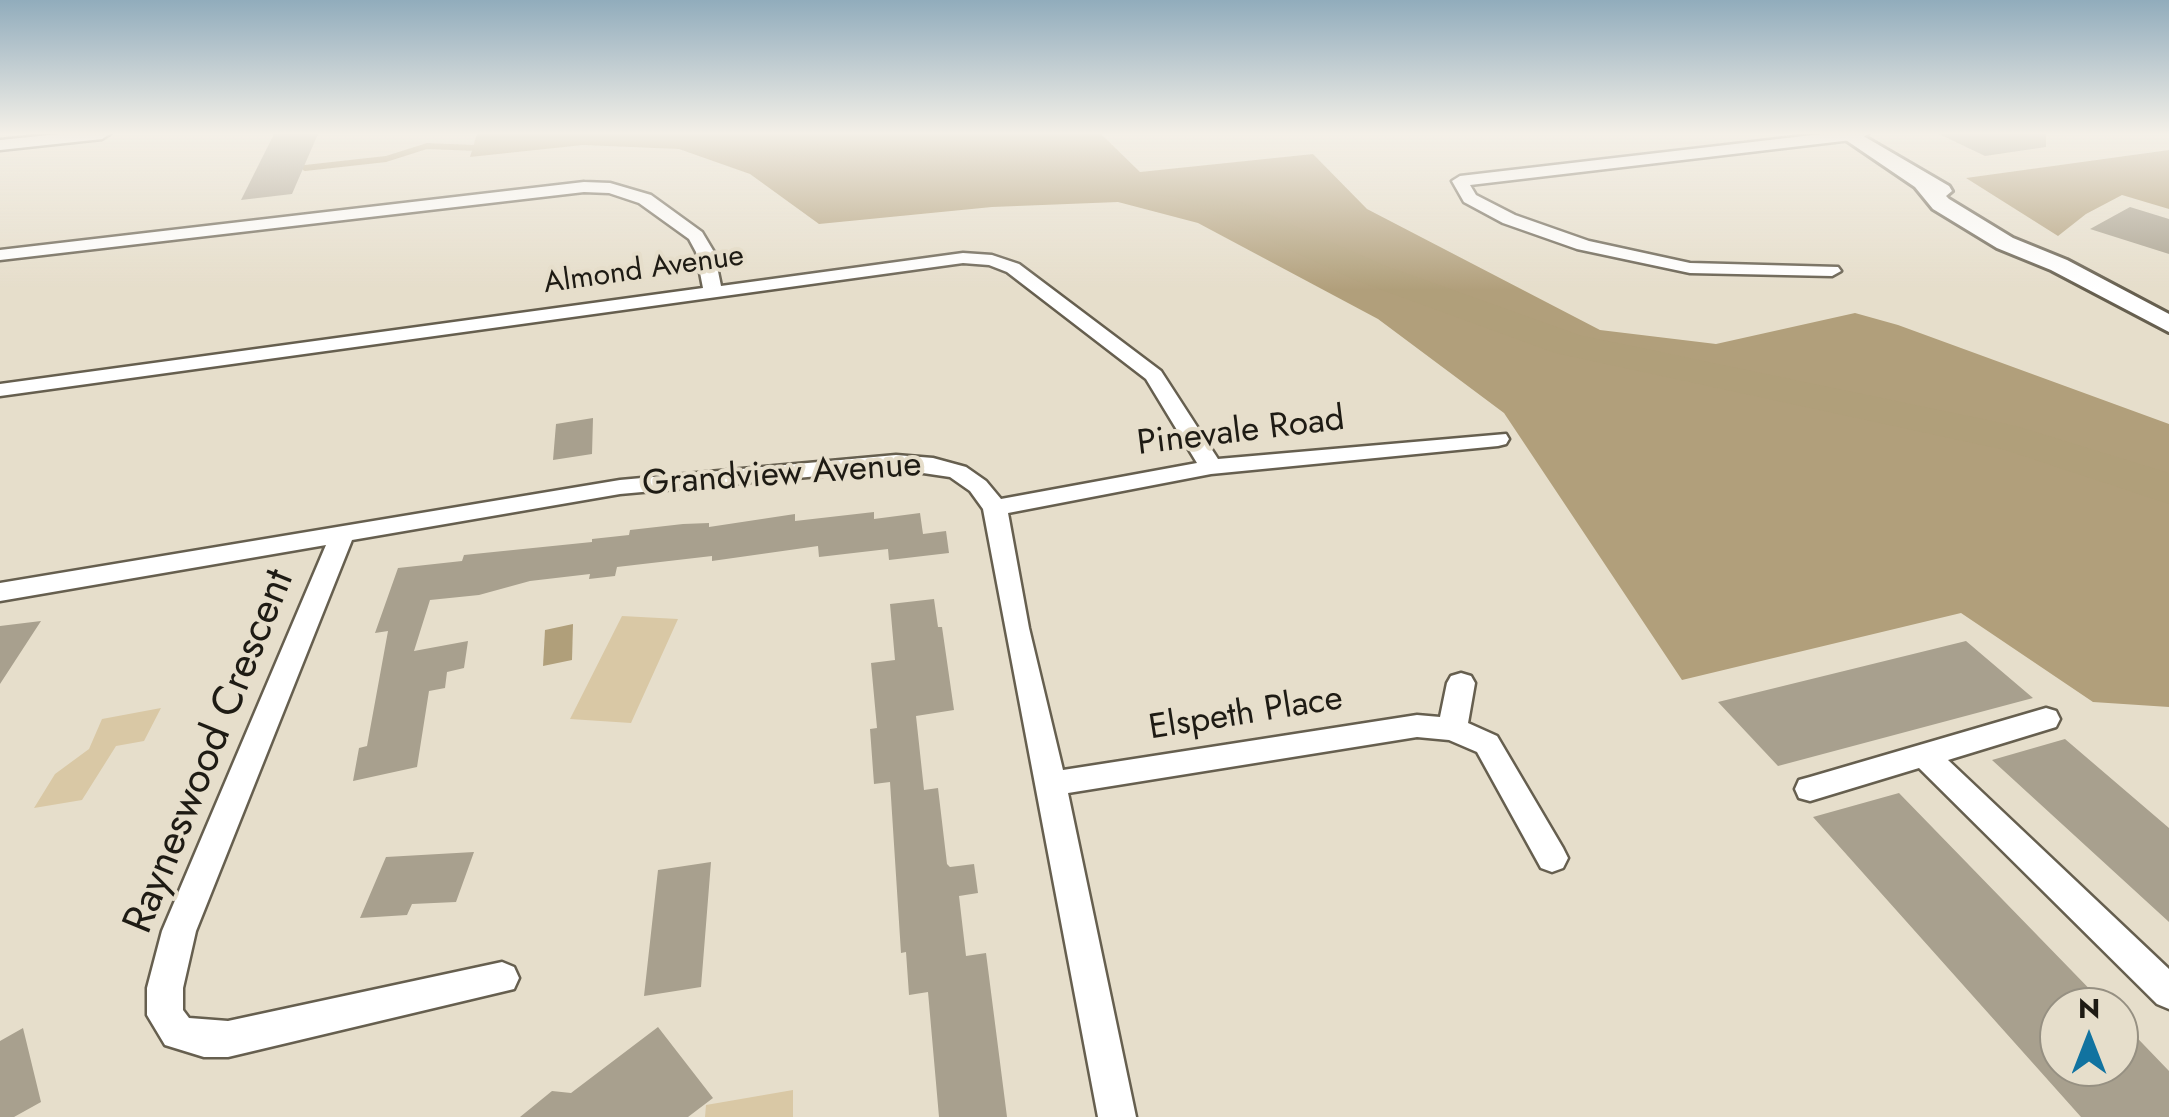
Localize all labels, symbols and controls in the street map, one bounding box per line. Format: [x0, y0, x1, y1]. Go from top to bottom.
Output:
street label: Almond Avenue [542, 239, 746, 303]
street label: Pinevale Road [1135, 399, 1347, 467]
street label: Grandview Avenue [641, 445, 923, 507]
street label: Rayneswood Crescent [115, 563, 307, 941]
street label: Elspeth Place [1146, 679, 1346, 751]
north arrow [2039, 987, 2139, 1087]
text: N [2078, 988, 2100, 1029]

